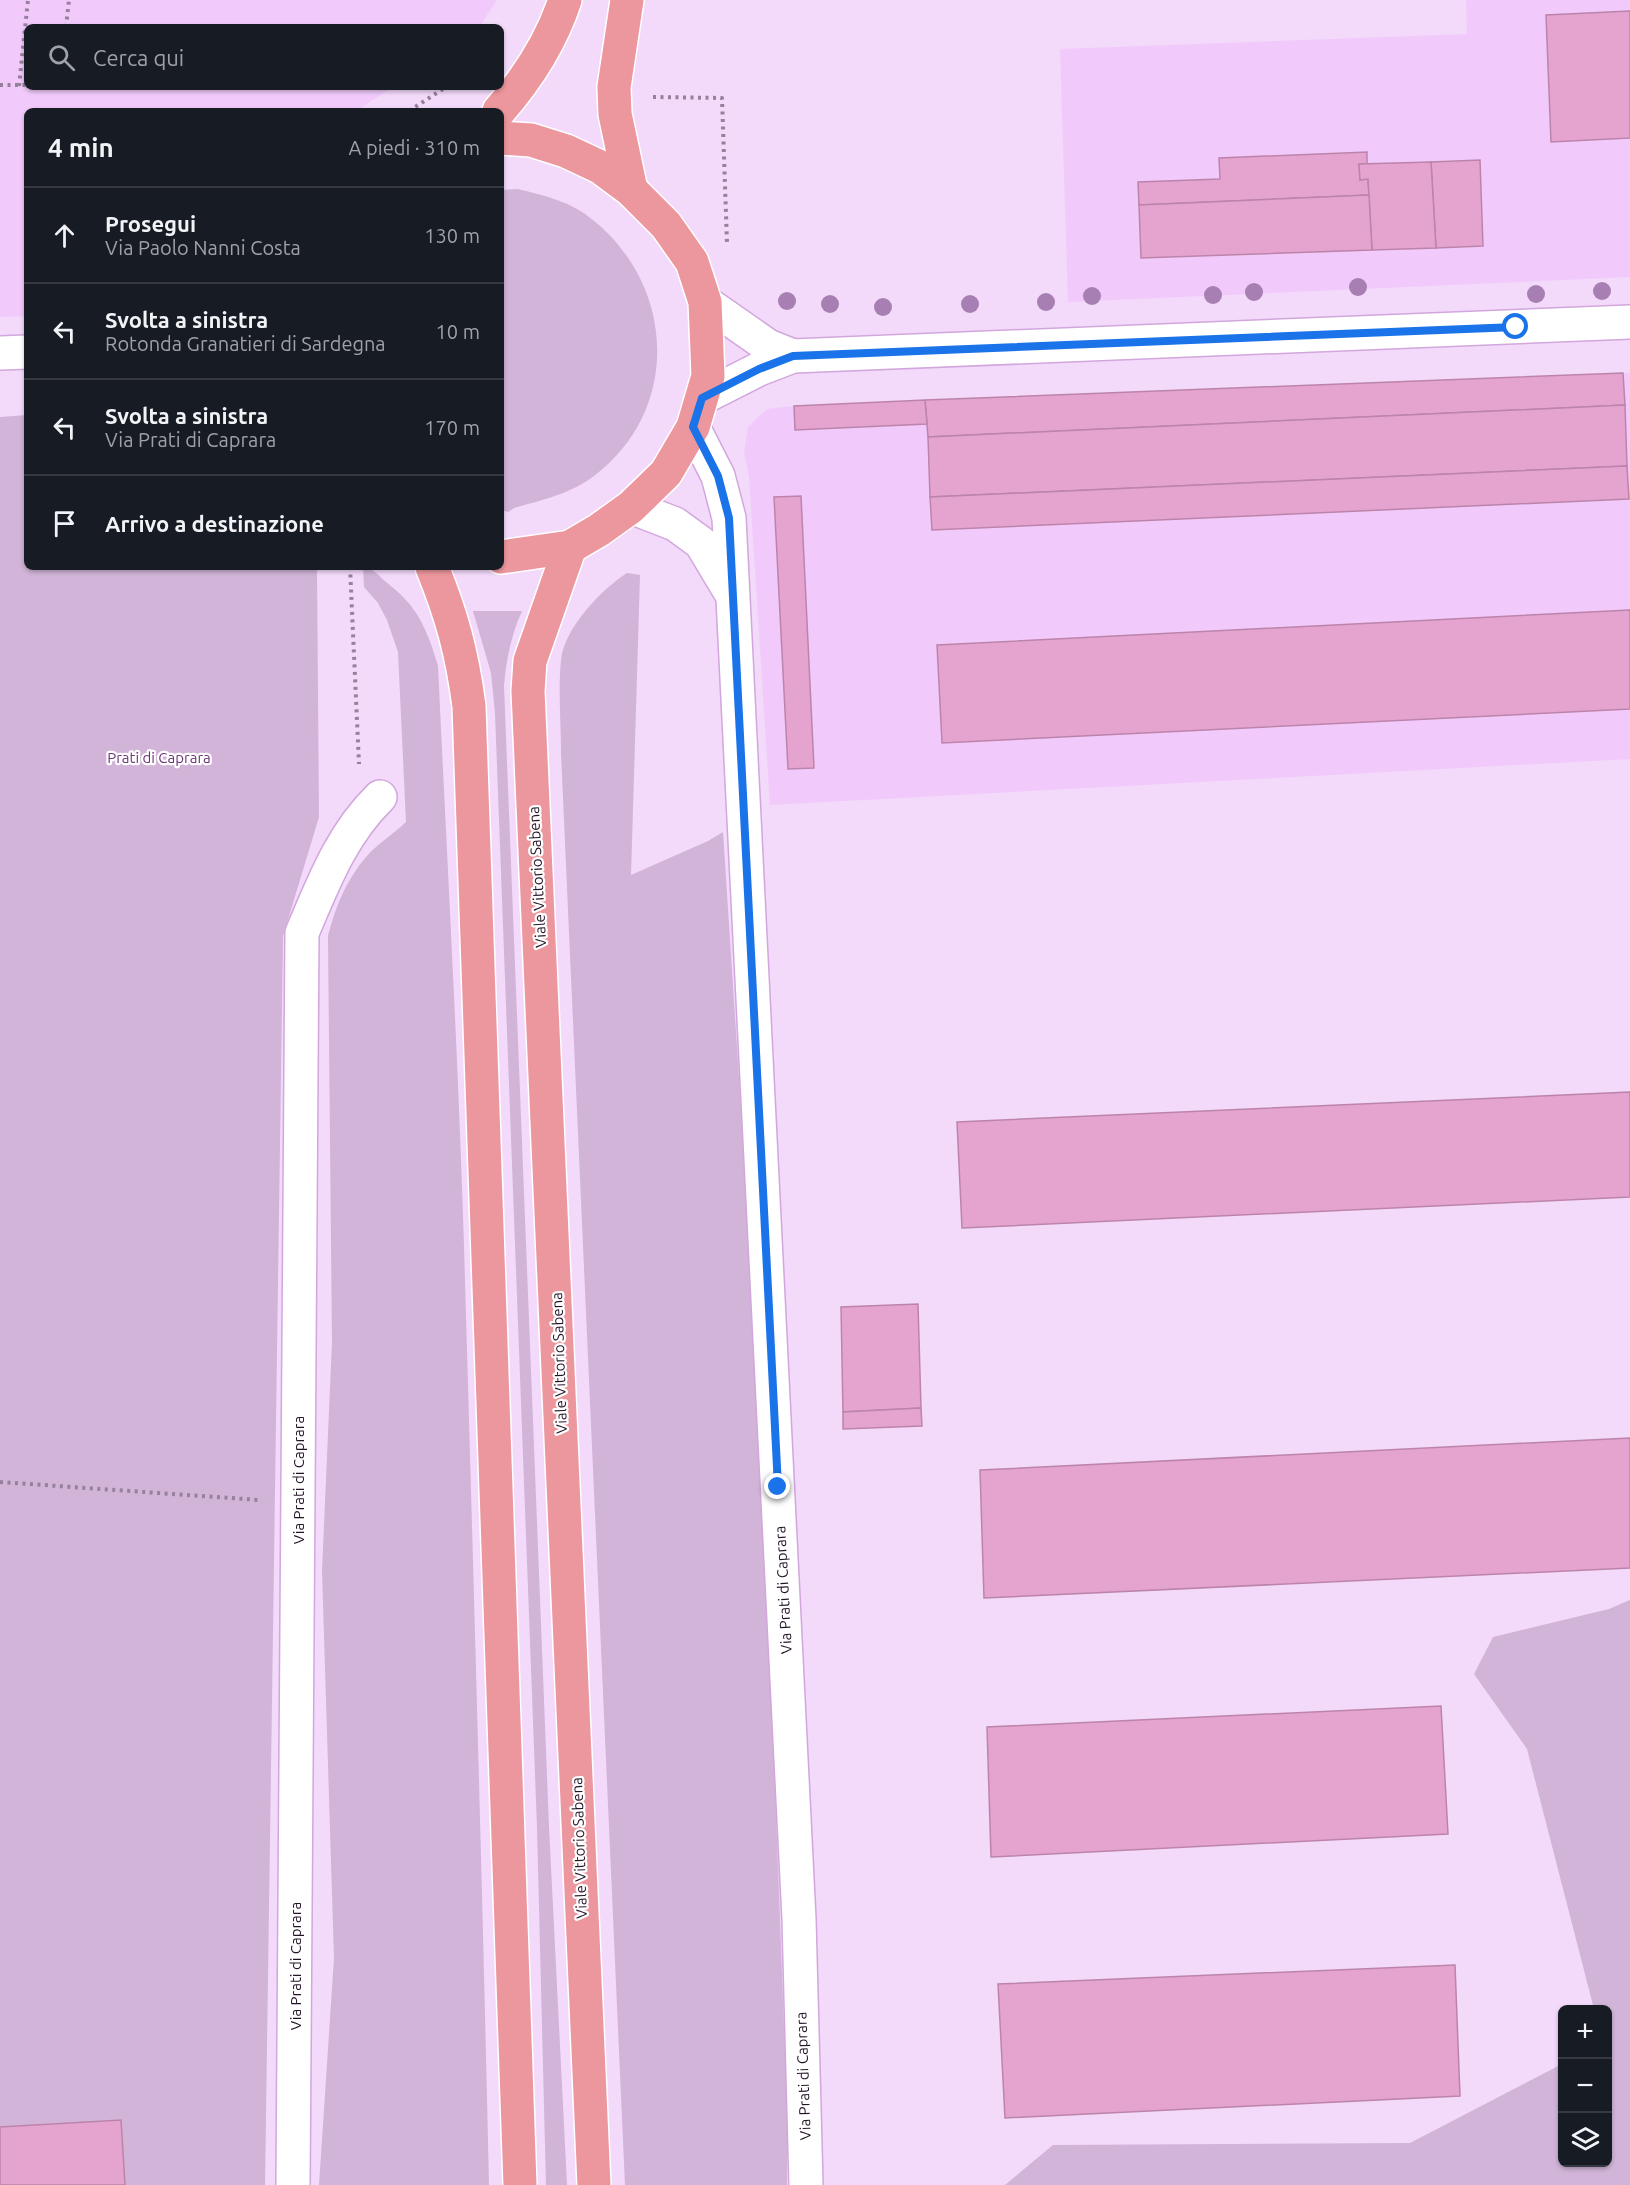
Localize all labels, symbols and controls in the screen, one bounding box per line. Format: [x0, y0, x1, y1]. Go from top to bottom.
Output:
search box [24, 24, 504, 90]
icon: search [45, 41, 78, 74]
text: Cerca qui [93, 45, 184, 70]
text: 4 min [48, 133, 114, 162]
text: A piedi · 310 m [349, 136, 480, 159]
text: Prosegui [105, 211, 196, 236]
icon: ahead [48, 219, 81, 252]
text: 130 m [424, 224, 480, 247]
text: Via Paolo Nanni Costa [105, 236, 301, 259]
text: Svolta a sinistra [105, 307, 268, 332]
route start [1502, 313, 1528, 339]
icon: left [48, 315, 81, 348]
text: 10 m [436, 320, 480, 343]
text: Rotonda Granatieri di Sardegna [105, 332, 386, 355]
text: Svolta a sinistra [105, 403, 268, 428]
icon: left [48, 411, 81, 444]
text: 170 m [424, 416, 480, 439]
text: Via Prati di Caprara [105, 428, 276, 451]
icon: arrive [48, 507, 81, 540]
text: Arrivo a destinazione [105, 511, 324, 536]
park label: Prati di Caprara [107, 749, 211, 766]
street label: Viale Vittorio Sabena [525, 806, 549, 948]
street label: Viale Vittorio Sabena [548, 1292, 570, 1434]
street label: Via Prati di Caprara [290, 1416, 307, 1544]
route end [764, 1473, 790, 1499]
street label: Via Prati di Caprara [771, 1525, 795, 1655]
street label: Viale Vittorio Sabena [568, 1777, 590, 1919]
street label: Via Prati di Caprara [287, 1902, 304, 2030]
map controls [1558, 2005, 1612, 2167]
button: + [1558, 2005, 1612, 2059]
street label: Via Prati di Caprara [792, 2012, 814, 2140]
button: − [1558, 2059, 1612, 2113]
button: layers [1558, 2113, 1612, 2167]

